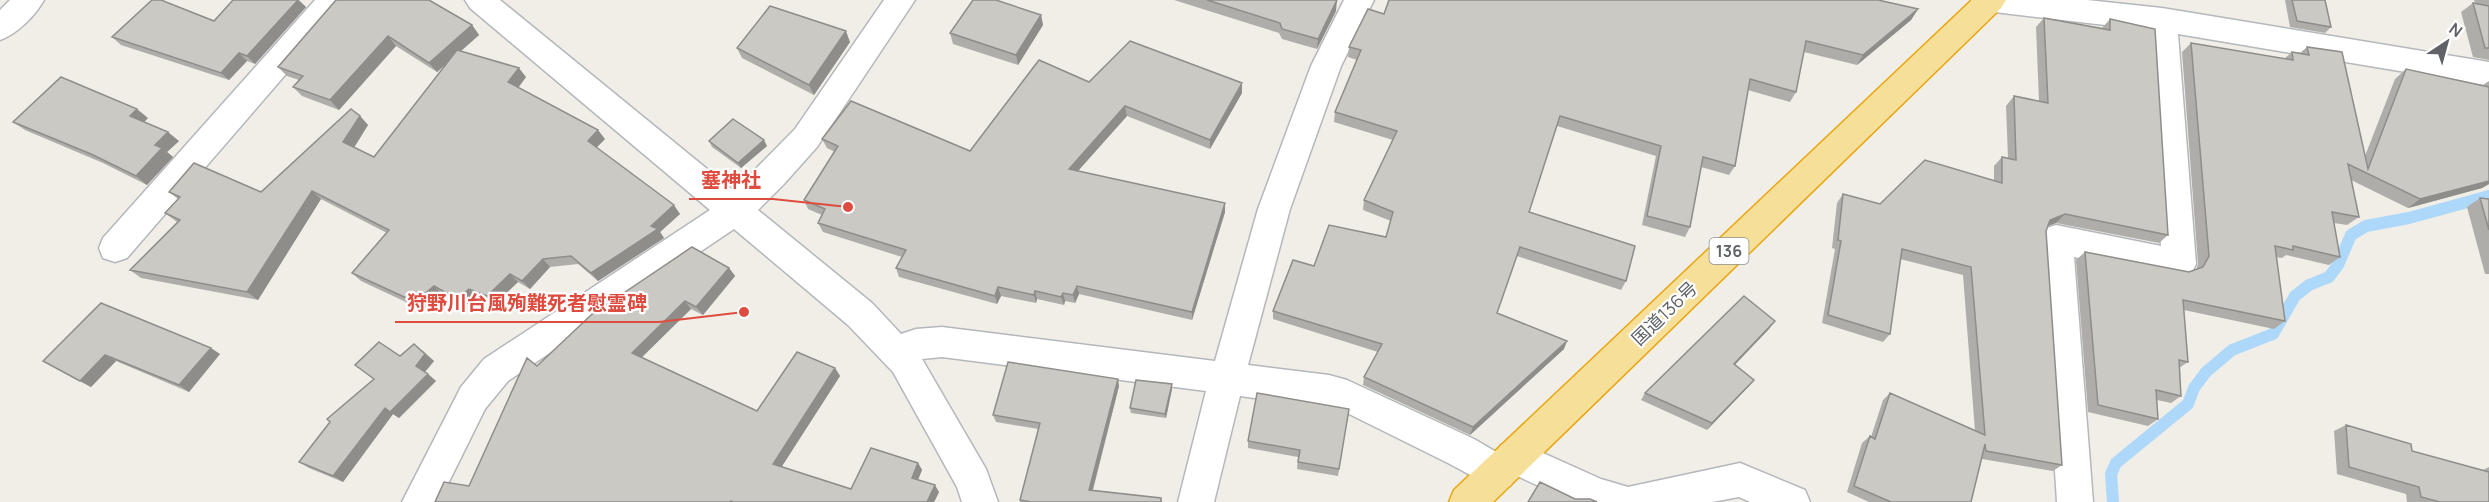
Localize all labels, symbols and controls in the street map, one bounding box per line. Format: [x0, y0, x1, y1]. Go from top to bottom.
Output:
north arrow [2417, 12, 2477, 72]
text: N [2445, 18, 2467, 42]
callout: 塞神社 [689, 161, 773, 199]
text: 塞神社 [701, 166, 761, 193]
road number: 136 [1710, 238, 1748, 264]
street label: 国道136号 [1626, 276, 1702, 350]
callout: 狩野川台風殉難死者慰霊碑 [395, 284, 659, 322]
text: 狩野川台風殉難死者慰霊碑 [407, 289, 647, 316]

